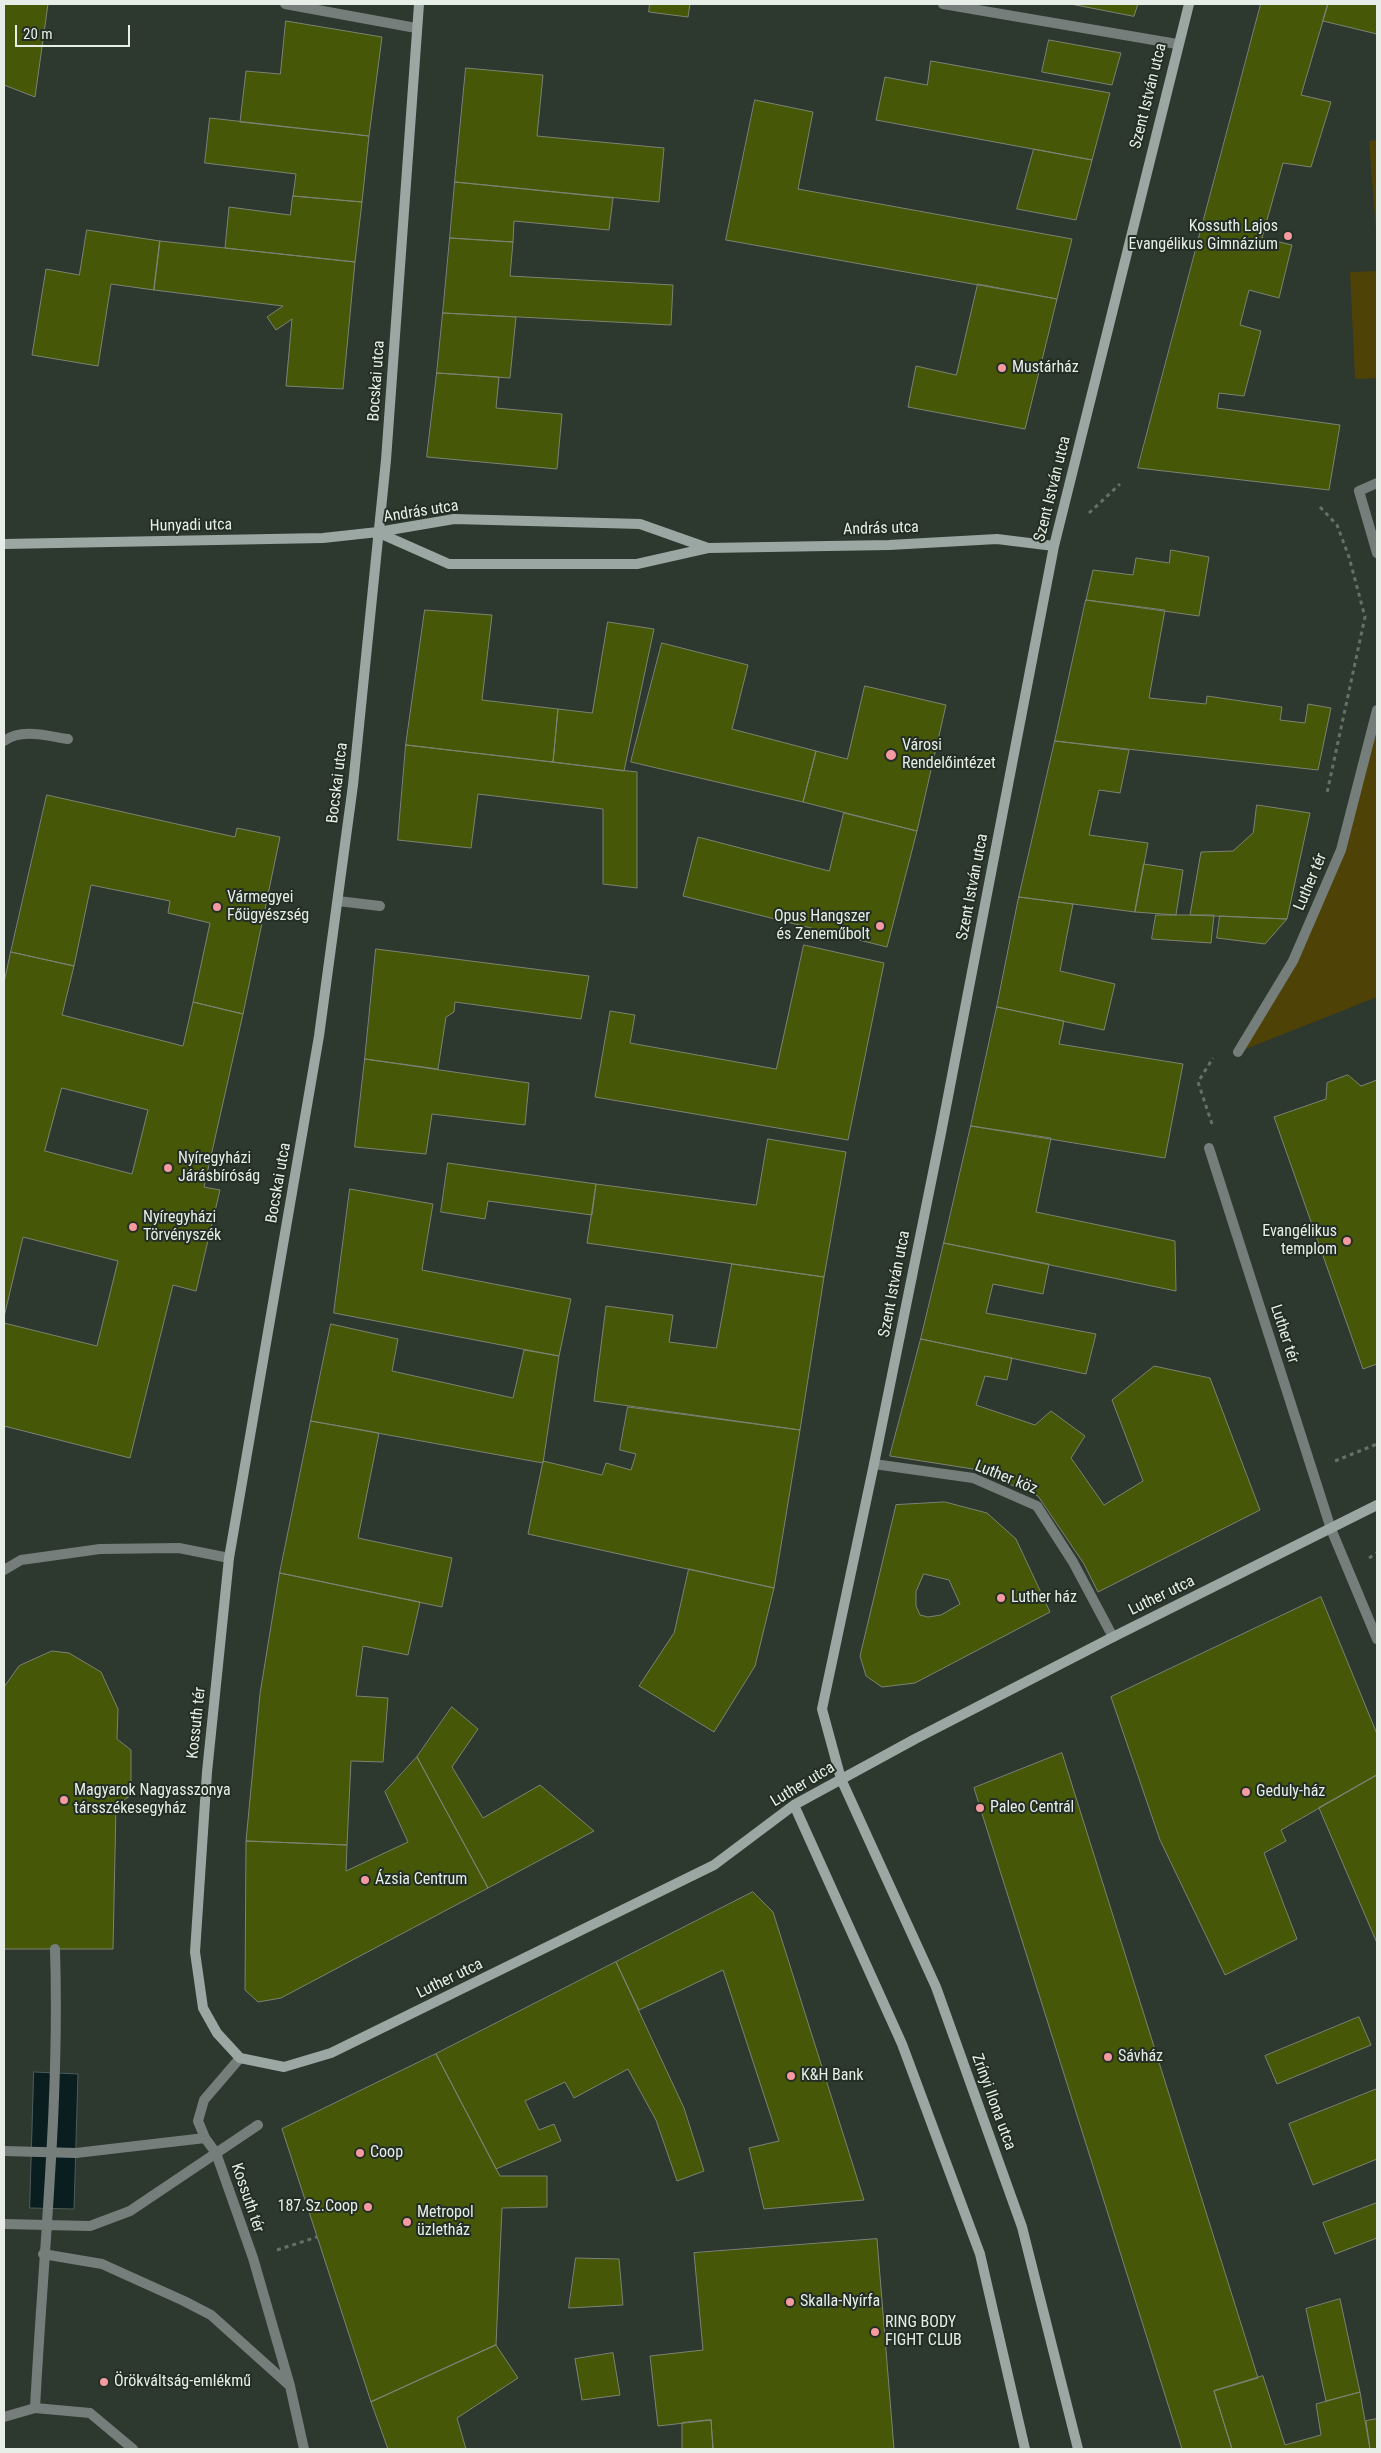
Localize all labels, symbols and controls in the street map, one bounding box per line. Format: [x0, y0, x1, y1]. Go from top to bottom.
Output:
scale bar [18, 15, 132, 47]
text: 20 m [23, 25, 53, 43]
street label: Szent István utca [1127, 41, 1171, 151]
place label: Kossuth Lajos Evangélikus Gimnázium [1128, 217, 1278, 255]
marker: Kossuth Lajos Evangélikus Gimnázium [1282, 230, 1294, 242]
street label: Bocskai utca [365, 340, 389, 422]
place label: Mustárház [1012, 358, 1079, 378]
marker: Mustárház [996, 362, 1008, 374]
street label: Szent István utca [1031, 434, 1075, 544]
street label: András utca [382, 497, 460, 527]
street label: Hunyadi utca [150, 516, 232, 536]
street label: András utca [843, 518, 919, 540]
place label: Városi Rendelőintézet [902, 736, 996, 774]
street label: Bocskai utca [324, 742, 352, 824]
marker: Városi Rendelőintézet [884, 748, 898, 762]
street label: Szent István utca [953, 832, 993, 942]
street label: Luther tér [1290, 850, 1332, 914]
place label: Vármegyei Főügyészség [227, 888, 309, 926]
marker: Vármegyei Főügyészség [211, 901, 223, 913]
place label: Opus Hangszer és Zeneműbolt [774, 907, 870, 945]
marker: Opus Hangszer és Zeneműbolt [874, 920, 886, 932]
street label: Bocskai utca [262, 1141, 296, 1225]
place label: Nyíregyházi Járásbíróság [178, 1149, 260, 1187]
marker: Nyíregyházi Járásbíróság [162, 1162, 174, 1174]
place label: Nyíregyházi Törvényszék [143, 1208, 221, 1246]
marker: Nyíregyházi Törvényszék [127, 1221, 139, 1233]
place label: Evangélikus templom [1262, 1222, 1337, 1260]
street label: Szent István utca [875, 1229, 915, 1339]
marker: Evangélikus templom [1341, 1235, 1353, 1247]
street label: Luther tér [1266, 1302, 1302, 1366]
street label: Luther köz [972, 1457, 1040, 1499]
street label: Luther utca [1126, 1572, 1198, 1620]
place label: Luther ház [1011, 1588, 1077, 1608]
marker: Luther ház [995, 1592, 1007, 1604]
street label: Kossuth tér [184, 1686, 210, 1760]
street label: Luther utca [768, 1758, 838, 1812]
place label: Magyarok Nagyasszonya társszékesegyház [74, 1781, 231, 1819]
place label: Geduly-ház [1256, 1782, 1325, 1802]
marker: Geduly-ház [1240, 1786, 1252, 1798]
marker: Magyarok Nagyasszonya társszékesegyház [58, 1794, 70, 1806]
place label: Paleo Centrál [990, 1798, 1074, 1818]
marker: Paleo Centrál [974, 1802, 986, 1814]
place label: Ázsia Centrum [375, 1870, 467, 1890]
marker: Ázsia Centrum [359, 1874, 371, 1886]
street label: Luther utca [414, 1955, 486, 2003]
place label: Sávház [1118, 2047, 1163, 2067]
street label: Zrínyi Ilona utca [967, 2051, 1019, 2153]
marker: Sávház [1102, 2051, 1114, 2063]
place label: K&H Bank [801, 2066, 863, 2086]
marker: K&H Bank [785, 2070, 797, 2082]
place label: Coop [370, 2143, 403, 2163]
marker: Coop [354, 2147, 366, 2159]
street label: Kossuth tér [226, 2161, 268, 2235]
place label: 187.Sz.Coop [278, 2197, 358, 2217]
marker: 187.Sz.Coop [362, 2201, 374, 2213]
place label: Metropol üzletház [417, 2203, 474, 2241]
marker: Metropol üzletház [401, 2216, 413, 2228]
place label: Skalla-Nyírfa [800, 2292, 880, 2312]
marker: Skalla-Nyírfa [784, 2296, 796, 2308]
place label: RING BODY FIGHT CLUB [885, 2313, 962, 2351]
marker: RING BODY FIGHT CLUB [869, 2326, 881, 2338]
place label: Örökváltság-emlékmű [114, 2372, 251, 2392]
marker: Örökváltság-emlékmű [98, 2376, 110, 2388]

